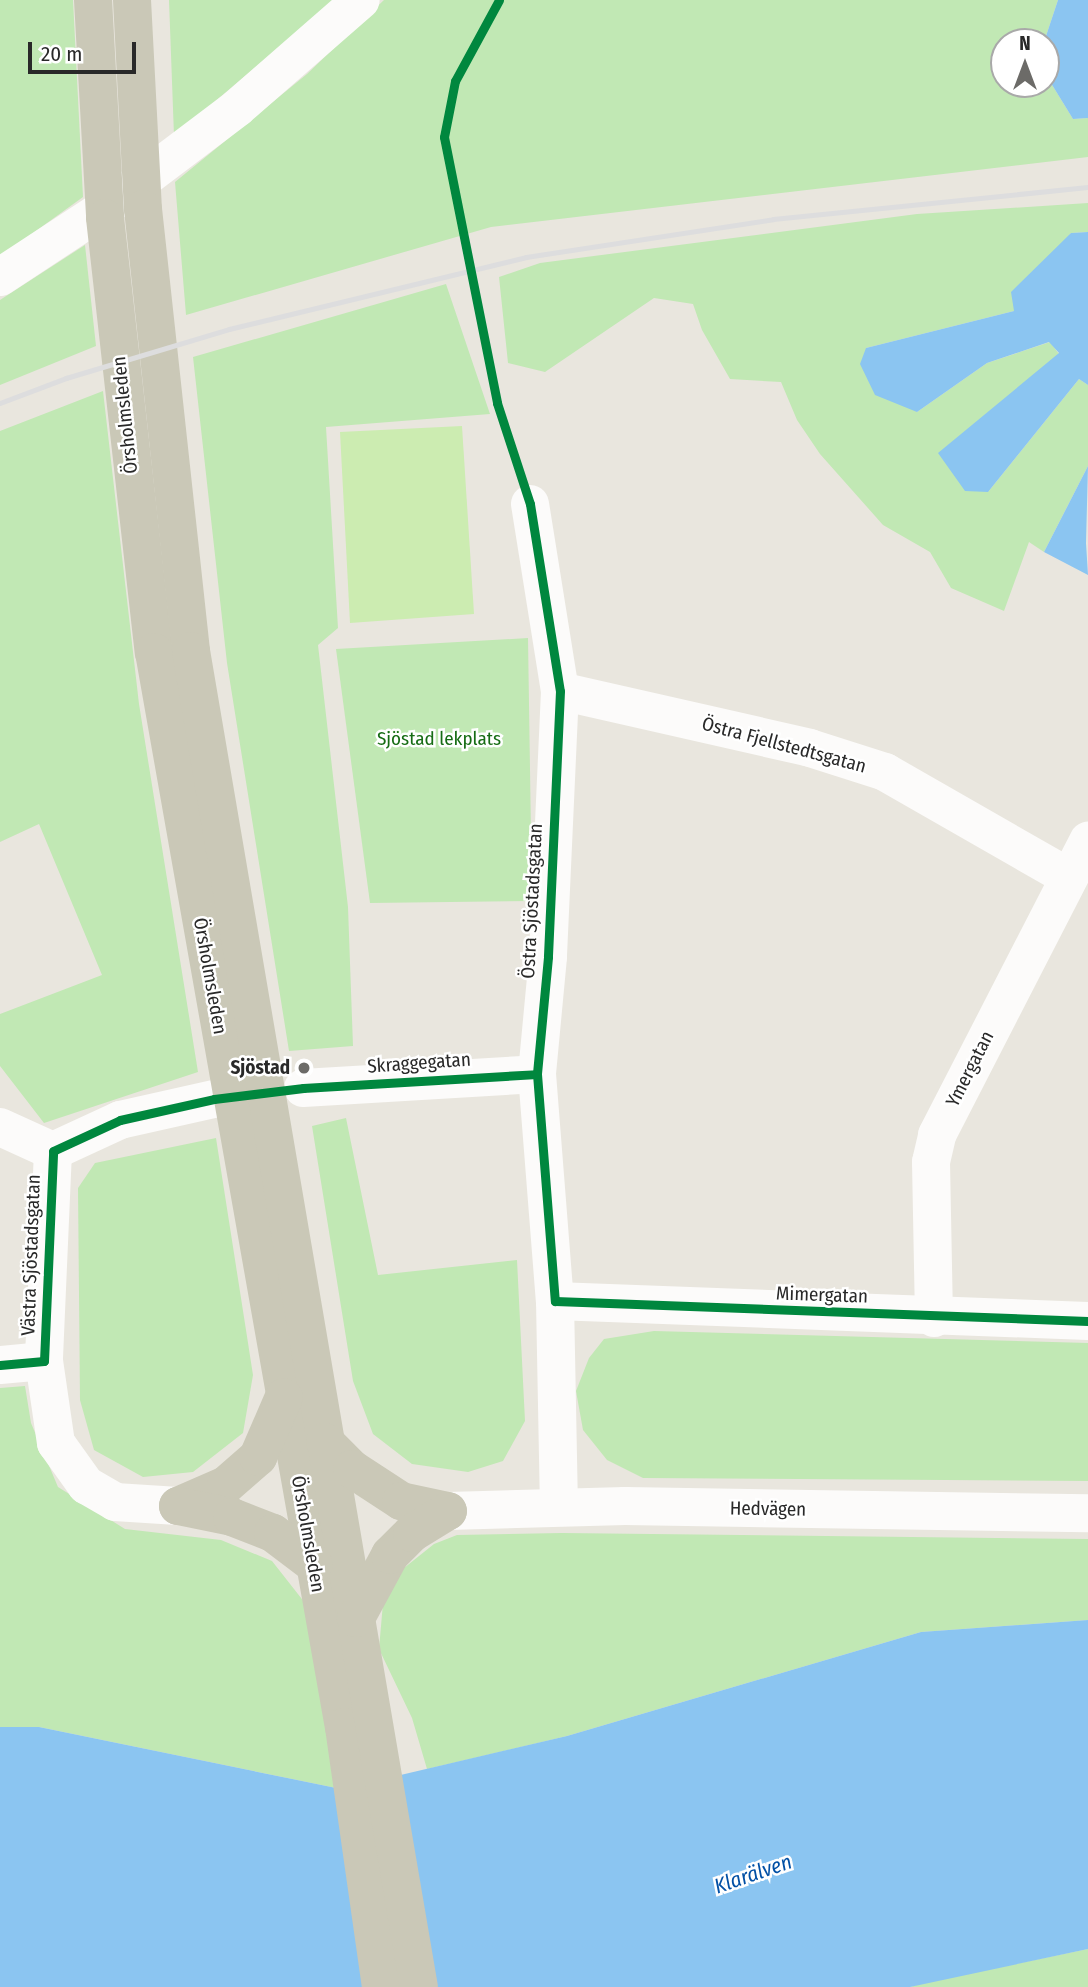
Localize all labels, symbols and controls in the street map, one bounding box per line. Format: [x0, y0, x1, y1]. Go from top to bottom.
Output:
scale bar [32, 28, 140, 72]
north arrow [990, 28, 1060, 98]
text: N [1019, 32, 1031, 55]
text: 20 m [41, 41, 82, 67]
street label: Örsholmsleden [107, 355, 143, 475]
street label: Östra Fjellstedtsgatan [699, 712, 869, 778]
park label: Sjöstad lekplats [377, 728, 501, 750]
street label: Östra Sjöstadsgatan [517, 823, 547, 979]
street label: Örsholmsleden [189, 916, 231, 1036]
street label: Ymergatan [941, 1027, 999, 1111]
street label: Skraggegatan [366, 1048, 472, 1078]
place label: Sjöstad [230, 1057, 290, 1079]
marker: Sjöstad [296, 1060, 312, 1076]
street label: Västra Sjöstadsgatan [17, 1174, 45, 1336]
street label: Mimergatan [776, 1282, 868, 1308]
street label: Örsholmsleden [287, 1474, 329, 1594]
street label: Hedvägen [730, 1497, 806, 1521]
water label: Klarälven [711, 1849, 795, 1899]

